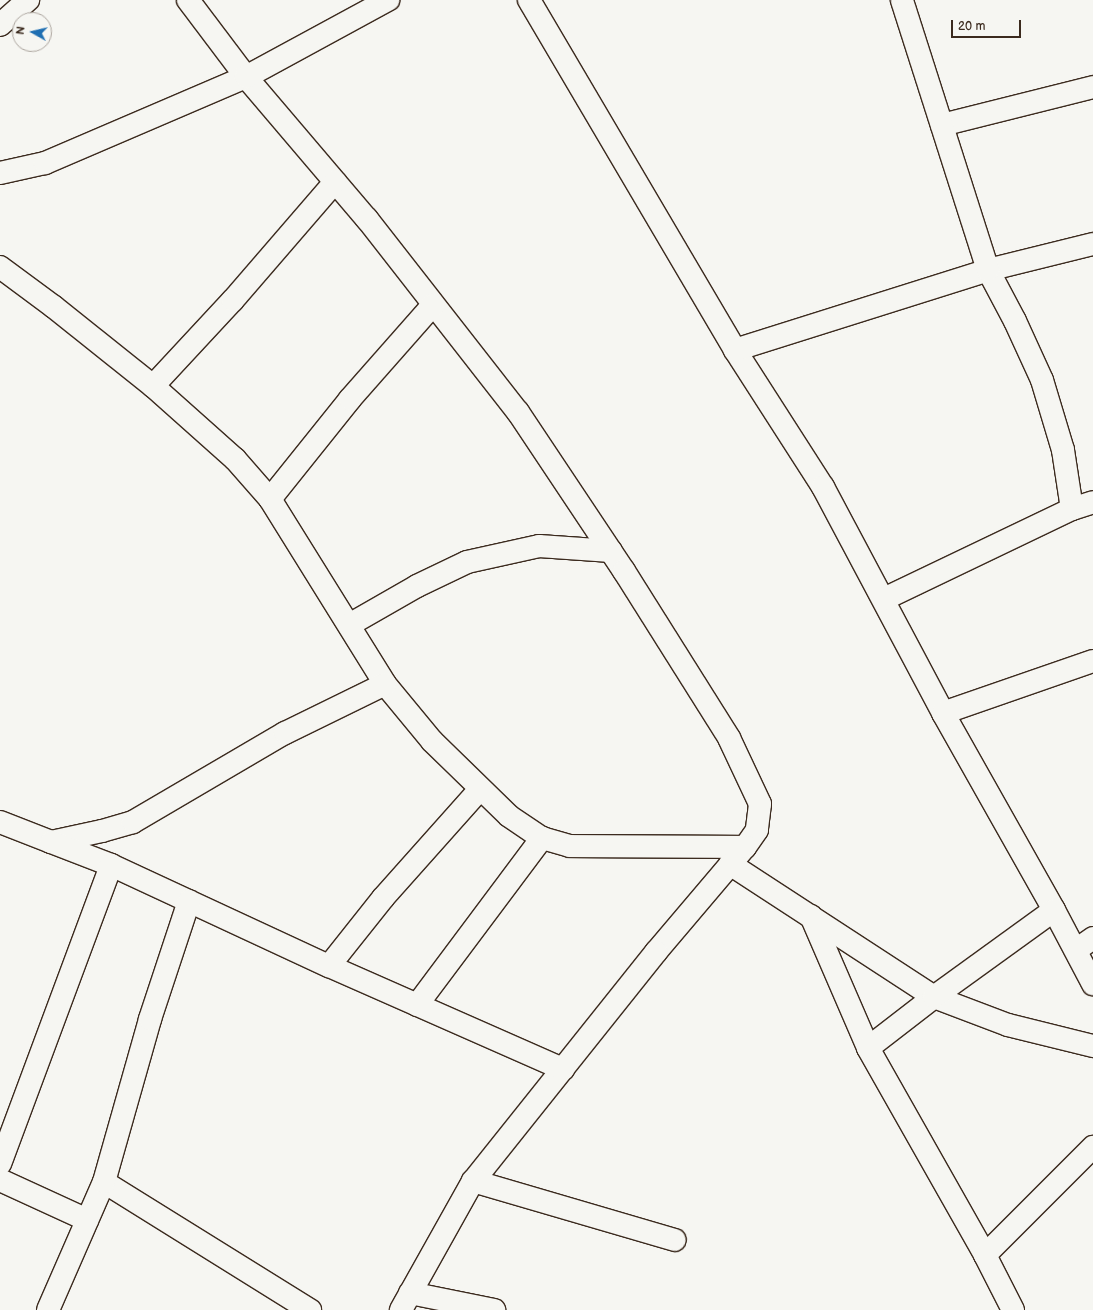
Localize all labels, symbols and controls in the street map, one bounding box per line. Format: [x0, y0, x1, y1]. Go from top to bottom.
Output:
north arrow [12, 12, 52, 52]
scale bar [953, 12, 1023, 38]
text: 20 m [958, 19, 985, 34]
text: N [14, 25, 28, 35]

